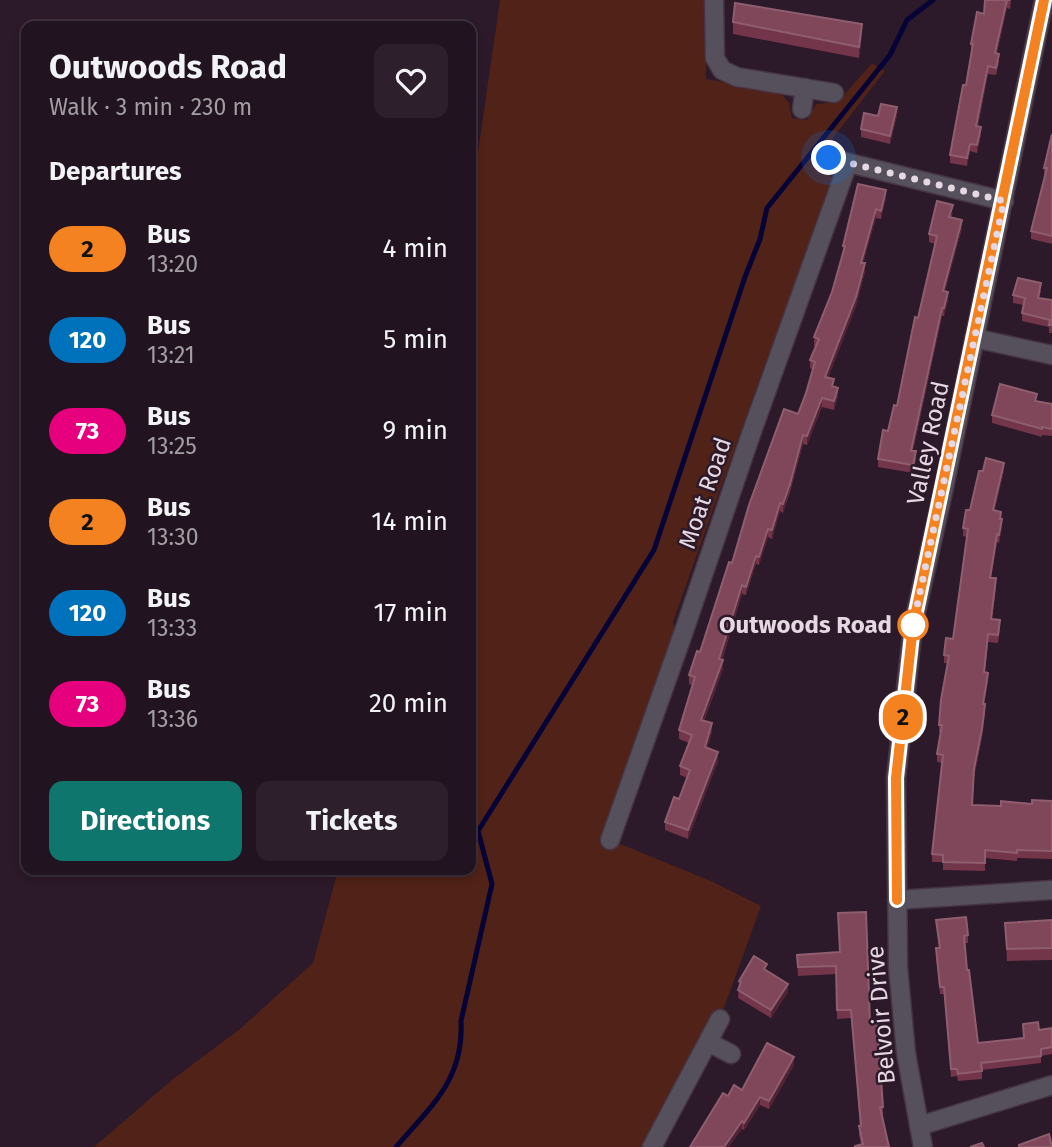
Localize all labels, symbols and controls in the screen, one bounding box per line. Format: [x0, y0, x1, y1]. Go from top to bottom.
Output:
button: heart [374, 44, 448, 118]
text: Outwoods Road [49, 47, 287, 87]
text: Walk · 3 min · 230 m [49, 93, 252, 121]
your location [811, 140, 846, 175]
text: Departures [49, 156, 182, 187]
text: Bus [147, 219, 190, 250]
text: 4 min [382, 233, 448, 264]
text: 2 [81, 235, 94, 263]
text: 13:20 [147, 250, 198, 278]
text: Bus [147, 310, 190, 341]
text: 5 min [383, 324, 448, 355]
text: 120 [69, 326, 106, 354]
text: 13:21 [147, 341, 195, 369]
street label: Valley Road [901, 379, 955, 507]
text: Bus [147, 401, 190, 432]
text: 9 min [383, 415, 448, 446]
text: 73 [76, 417, 99, 445]
text: 13:25 [147, 432, 197, 460]
street label: Moat Road [673, 434, 737, 552]
text: Bus [147, 492, 190, 523]
text: 14 min [371, 506, 448, 537]
text: 2 [81, 508, 94, 536]
text: 13:30 [147, 523, 198, 551]
text: Bus [147, 583, 190, 614]
text: 17 min [373, 597, 448, 628]
text: 120 [69, 599, 106, 627]
marker: Outwoods Road [898, 610, 928, 640]
place label: Outwoods Road [719, 611, 892, 639]
text: 13:33 [147, 614, 197, 642]
text: Bus [147, 674, 190, 705]
text: 20 min [369, 688, 448, 719]
text: 73 [76, 690, 99, 718]
line badge: 2 [880, 694, 926, 740]
text: 2 [897, 703, 909, 731]
text: 13:36 [147, 705, 198, 733]
button: Directions [49, 781, 242, 861]
button: Tickets [256, 781, 448, 861]
street label: Belvoir Drive [861, 945, 901, 1085]

